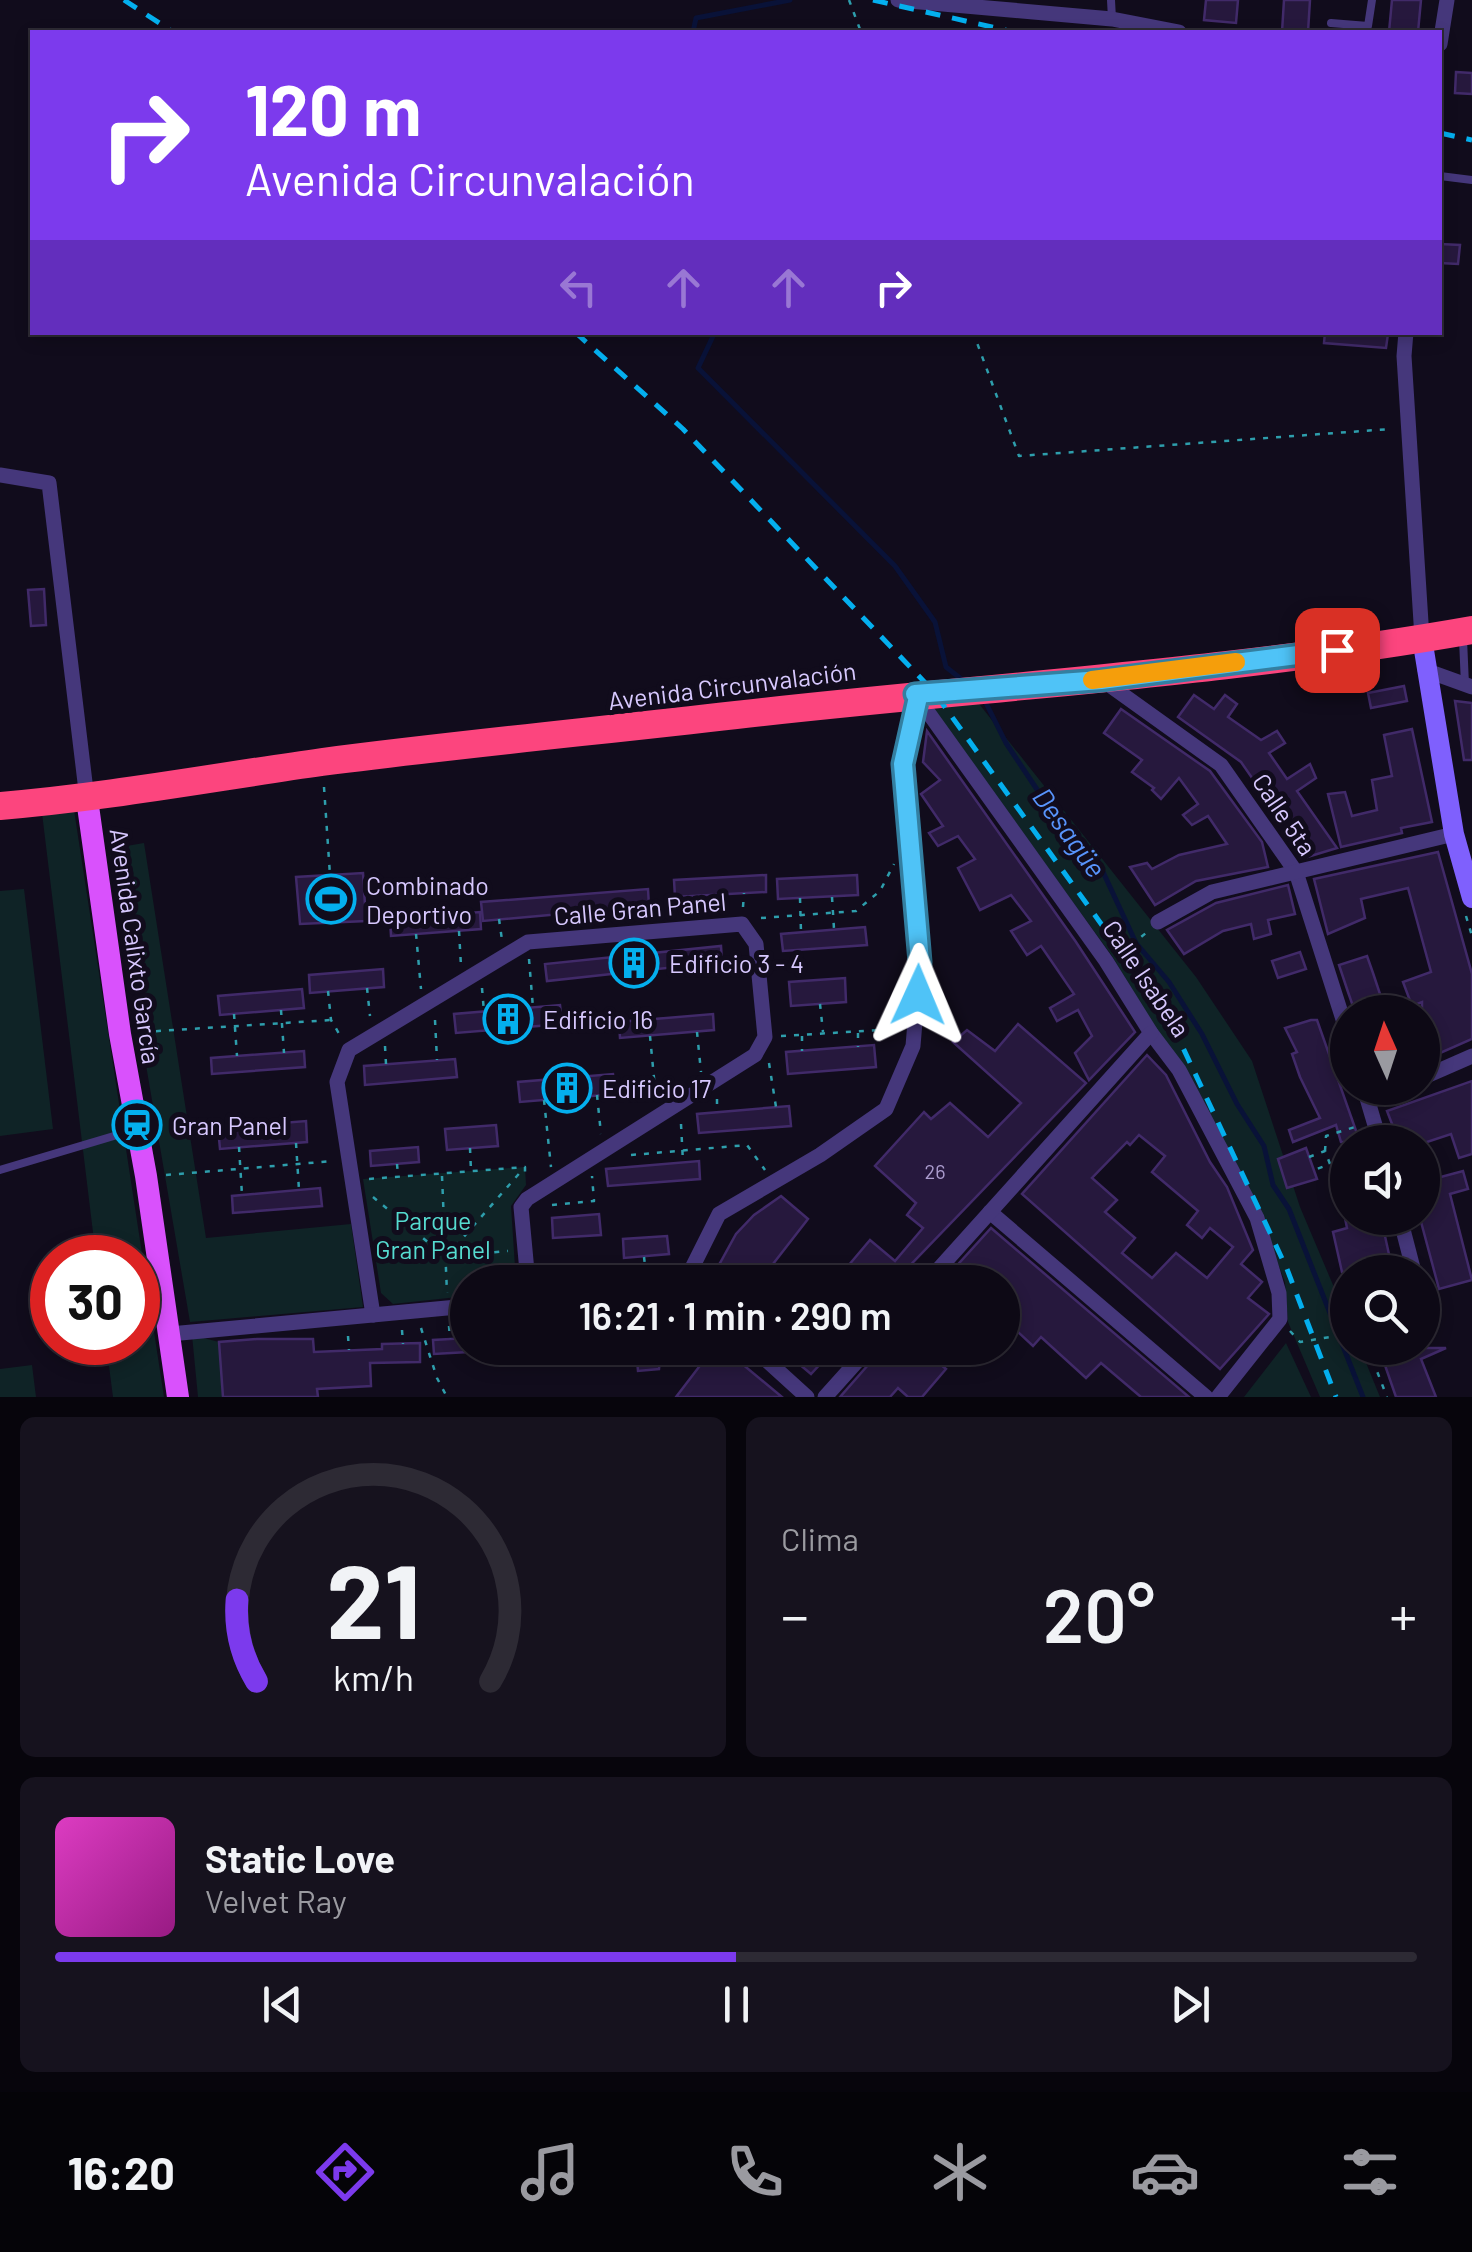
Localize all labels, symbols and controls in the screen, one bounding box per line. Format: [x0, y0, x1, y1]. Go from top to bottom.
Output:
text: 120 m [245, 66, 421, 150]
icon: right [80, 70, 210, 200]
text: Avenida Circunvalación [245, 151, 695, 205]
icon: left [551, 260, 606, 315]
icon: ahead [656, 260, 711, 315]
icon: ahead [761, 260, 816, 315]
icon: right [866, 260, 921, 315]
pin [1295, 608, 1380, 693]
icon: arrive [1310, 623, 1365, 678]
street label: Avenida Circunvalación [606, 655, 858, 715]
street label: Calle 5ta [1247, 767, 1323, 861]
water label: Desagüe [1026, 781, 1114, 883]
street label: Avenida Calixto García [105, 826, 167, 1066]
place label: Combinado Deportivo [366, 870, 489, 929]
sports icon: Combinado Deportivo [305, 873, 357, 925]
street label: Calle Gran Panel [552, 886, 728, 930]
street label: Calle Isabela [1097, 914, 1197, 1042]
building icon: Edificio 3 - 4 [608, 937, 660, 989]
position arrow [866, 943, 970, 1047]
place label: Edificio 3 - 4 [669, 948, 804, 978]
building icon: Edificio 16 [482, 993, 534, 1045]
north arrow [1330, 995, 1440, 1105]
map controls [1330, 995, 1440, 1365]
place label: Edificio 16 [543, 1004, 653, 1034]
building icon: Edificio 17 [541, 1062, 593, 1114]
place label: Edificio 17 [602, 1073, 711, 1103]
station icon: Gran Panel [111, 1099, 163, 1151]
place label: Gran Panel [172, 1110, 288, 1140]
button: sound [1330, 1125, 1440, 1235]
house number: 26 [924, 1159, 946, 1183]
park label: Parque Gran Panel [375, 1205, 491, 1264]
speed limit sign: 30 [30, 1235, 160, 1365]
button: search [1330, 1255, 1440, 1365]
text: 16:21 · 1 min · 290 m [578, 1292, 892, 1338]
text: Clima [781, 1519, 859, 1557]
text: 21 [326, 1535, 420, 1660]
text: 20° [1043, 1568, 1155, 1658]
text: − [781, 1581, 809, 1647]
text: + [1389, 1581, 1417, 1647]
text: km/h [333, 1655, 413, 1698]
text: Static Love [205, 1835, 395, 1881]
text: Velvet Ray [205, 1881, 347, 1919]
icon: previous [255, 1977, 310, 2032]
icon: pause [709, 1977, 764, 2032]
icon: next [1163, 1977, 1218, 2032]
icon: directions [310, 2137, 380, 2207]
icon: music [515, 2137, 585, 2207]
icon: phone [720, 2137, 790, 2207]
icon: climate [925, 2137, 995, 2207]
icon: car [1130, 2137, 1200, 2207]
icon: filters [1335, 2137, 1405, 2207]
text: 16:20 [67, 2145, 175, 2199]

